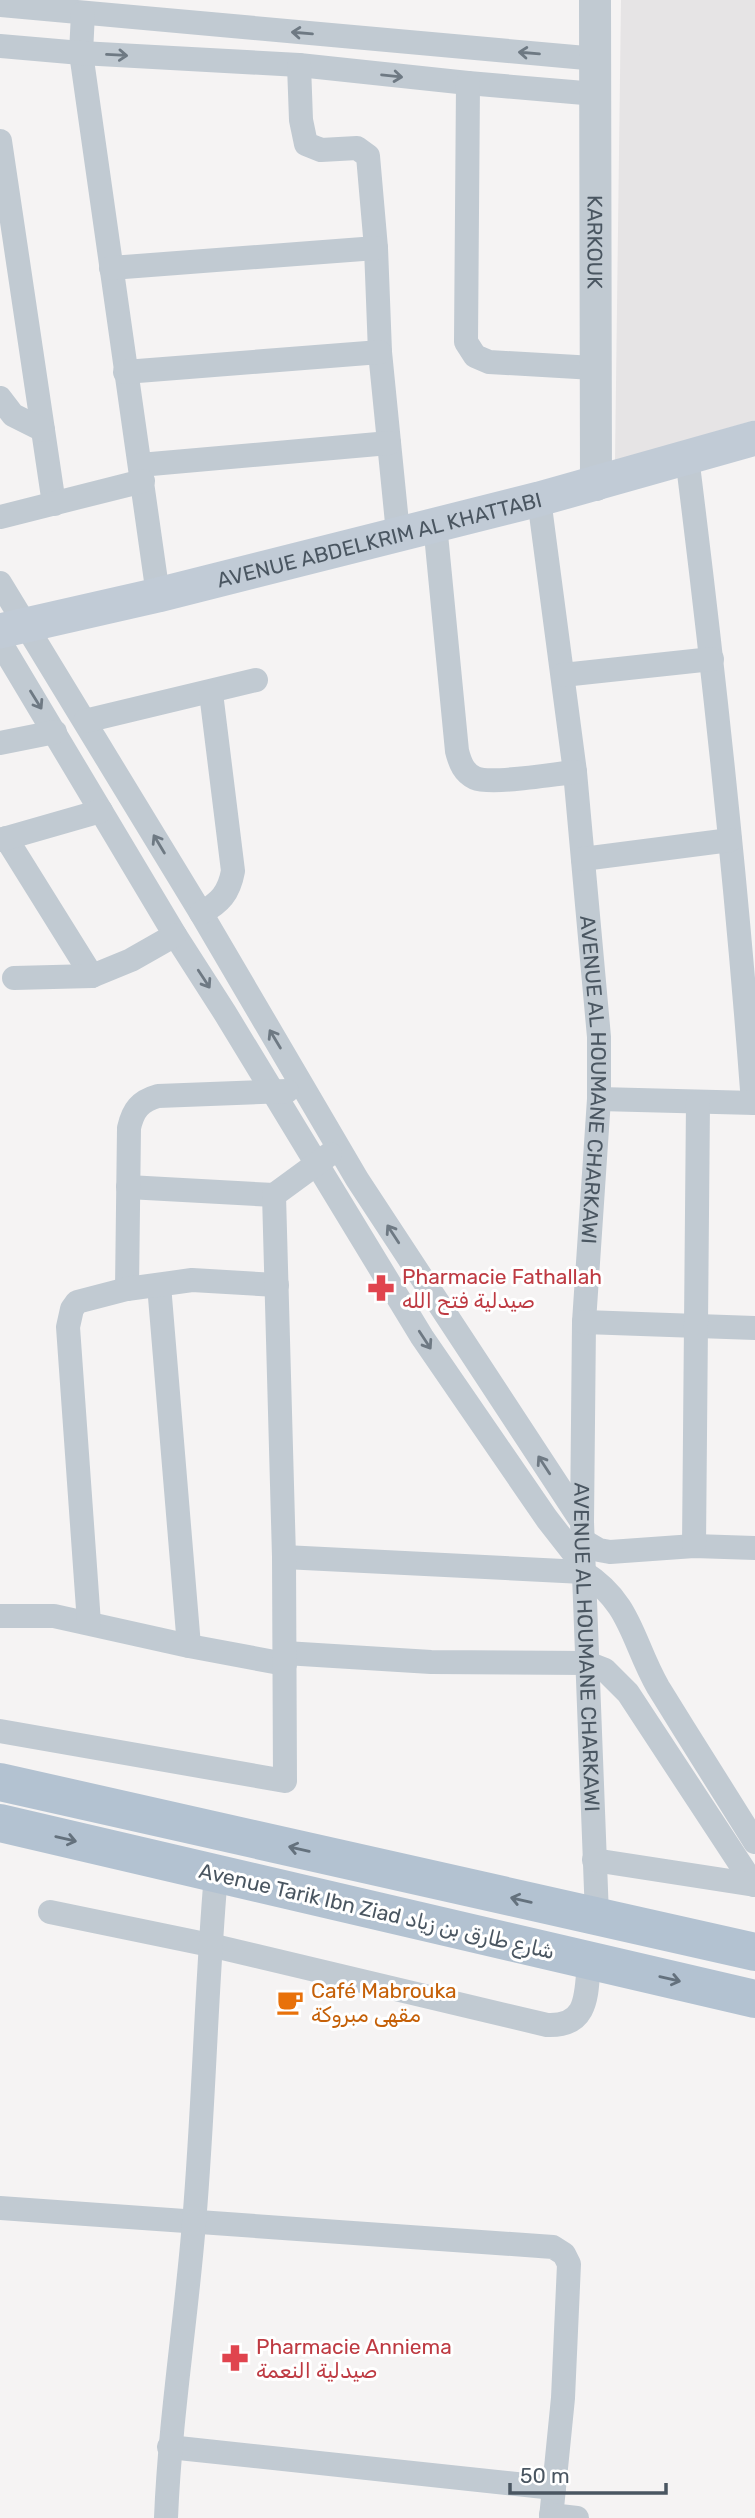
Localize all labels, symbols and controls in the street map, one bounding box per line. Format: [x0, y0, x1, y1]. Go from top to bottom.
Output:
one-way arrow [291, 26, 314, 39]
one-way arrow [518, 46, 541, 59]
one-way arrow [105, 49, 128, 62]
one-way arrow [381, 70, 403, 83]
street label: KARKOUK [583, 195, 608, 289]
street label: AVENUE ABDELKRIM AL KHATTABI [214, 486, 544, 592]
one-way arrow [29, 690, 43, 710]
one-way arrow [152, 834, 166, 854]
street label: AVENUE AL HOUMANE CHARKAWI [576, 914, 612, 1245]
one-way arrow [197, 969, 211, 989]
one-way arrow [268, 1030, 282, 1050]
one-way arrow [386, 1224, 400, 1244]
place label: Pharmacie Fathallah صيدلية فتح الله [402, 1264, 602, 1315]
pharmacy icon: Pharmacie Fathallah صيدلية فتح الله [366, 1273, 396, 1303]
one-way arrow [418, 1330, 432, 1350]
one-way arrow [537, 1456, 552, 1475]
street label: AVENUE AL HOUMANE CHARKAWI [570, 1482, 606, 1812]
one-way arrow [55, 1833, 77, 1846]
one-way arrow [288, 1842, 311, 1856]
street label: Avenue Tarik Ibn Ziad شارع طارق بن زياد [196, 1858, 557, 1966]
one-way arrow [510, 1893, 533, 1906]
one-way arrow [658, 1973, 681, 1987]
place label: Café Mabrouka مقهى مبروكة [311, 1978, 457, 2028]
cafe icon: Café Mabrouka مقهى مبروكة [275, 1987, 305, 2017]
place label: Pharmacie Anniema صيدلية النعمة [256, 2334, 452, 2383]
pharmacy icon: Pharmacie Anniema صيدلية النعمة [220, 2343, 250, 2373]
scale bar [510, 2452, 666, 2496]
text: 50 m [520, 2463, 570, 2488]

